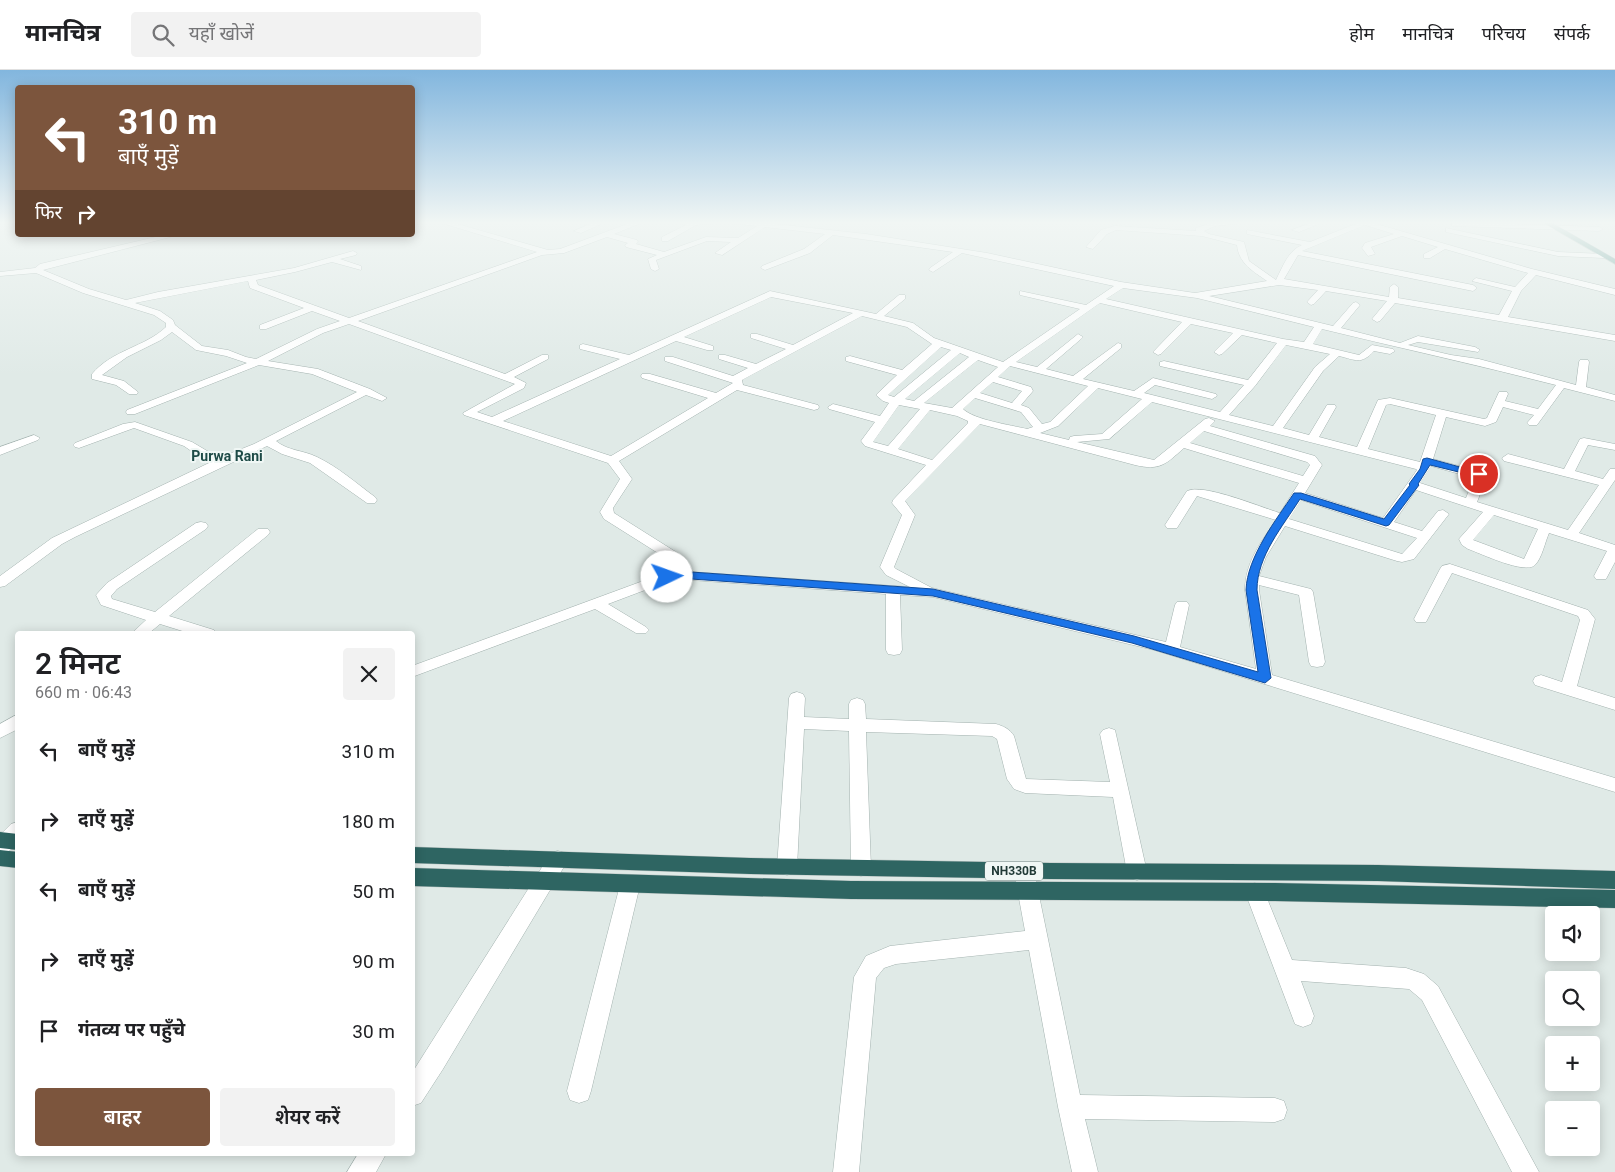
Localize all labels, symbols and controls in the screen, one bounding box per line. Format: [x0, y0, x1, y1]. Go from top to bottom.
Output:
search box [131, 12, 481, 57]
text: मानचित्र [25, 19, 101, 47]
icon: search [149, 21, 177, 49]
text: यहाँ खोजें [189, 22, 254, 45]
text: होम [1349, 23, 1374, 44]
text: मानचित्र [1402, 23, 1454, 44]
text: परिचय [1482, 23, 1526, 44]
text: संपर्क [1554, 23, 1590, 44]
text: 310 m [118, 102, 217, 143]
icon: left [35, 105, 100, 170]
text: बाएँ मुड़ें [118, 144, 179, 169]
icon: right [72, 200, 100, 228]
text: फिर [35, 201, 62, 224]
district label: Purwa Rani [191, 448, 263, 464]
pin [1458, 453, 1500, 495]
icon: arrive [1465, 460, 1493, 488]
position arrow [640, 550, 692, 602]
text: 2 मिनट [35, 646, 121, 681]
button: close [343, 648, 395, 700]
text: 660 m · 06:43 [35, 683, 132, 702]
icon: left [35, 737, 63, 765]
text: बाएँ मुड़ें [78, 738, 135, 761]
text: 310 m [342, 740, 395, 763]
icon: right [35, 807, 63, 835]
text: दाएँ मुड़ें [78, 808, 134, 831]
text: 180 m [342, 810, 395, 833]
road number: NH330B [985, 861, 1043, 880]
icon: left [35, 877, 63, 905]
text: बाएँ मुड़ें [78, 878, 135, 901]
text: 50 m [352, 880, 395, 903]
map controls [1545, 906, 1600, 1156]
button: sound [1545, 906, 1600, 961]
icon: right [35, 947, 63, 975]
text: दाएँ मुड़ें [78, 948, 134, 971]
text: 90 m [352, 950, 395, 973]
button: search [1545, 971, 1600, 1026]
icon: arrive [35, 1017, 63, 1045]
text: गंतव्य पर पहुँचे [78, 1018, 185, 1041]
text: 30 m [352, 1020, 395, 1043]
button: + [1545, 1036, 1600, 1091]
button: बाहर [35, 1088, 210, 1146]
button: शेयर करें [220, 1088, 395, 1146]
button: − [1545, 1101, 1600, 1156]

